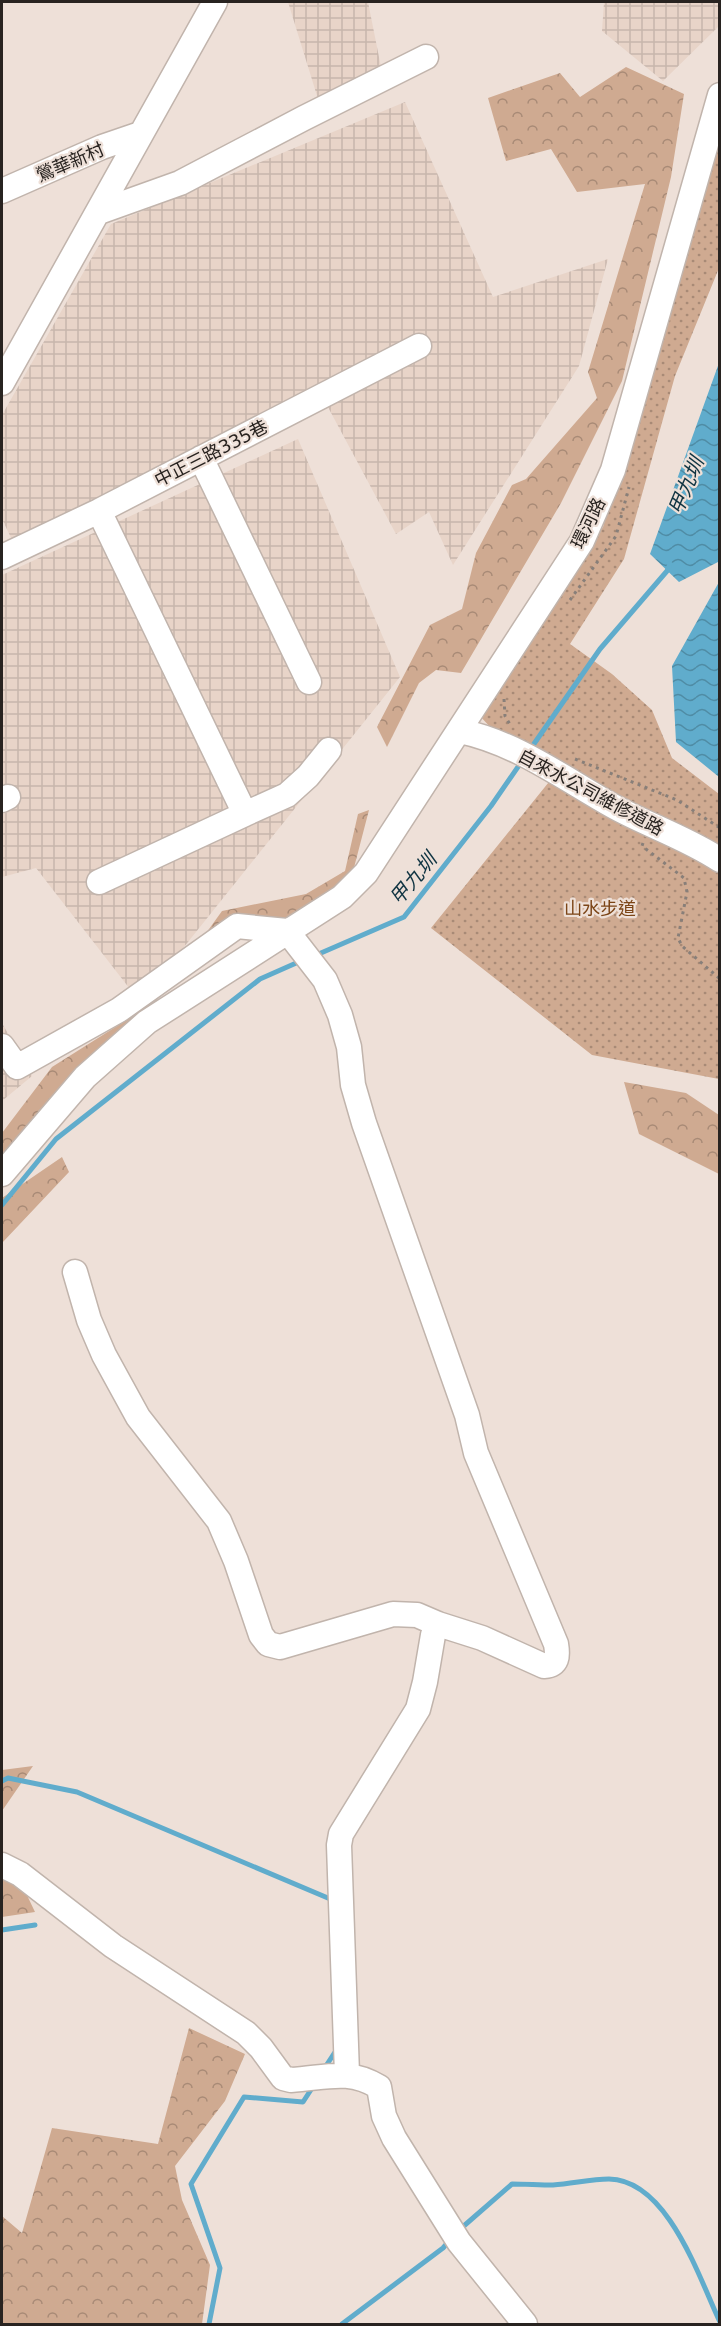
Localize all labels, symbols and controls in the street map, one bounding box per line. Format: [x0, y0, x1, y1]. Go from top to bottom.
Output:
street label: 鶯華新村 [33, 138, 107, 186]
street label: 中正三路335巷 [151, 415, 271, 491]
water label: 甲九圳 [663, 451, 710, 518]
street label: 環河路 [567, 494, 609, 552]
street label: 自來水公司維修道路 [515, 745, 667, 839]
water label: 甲九圳 [385, 846, 443, 910]
park label: 山水步道 [564, 898, 636, 919]

